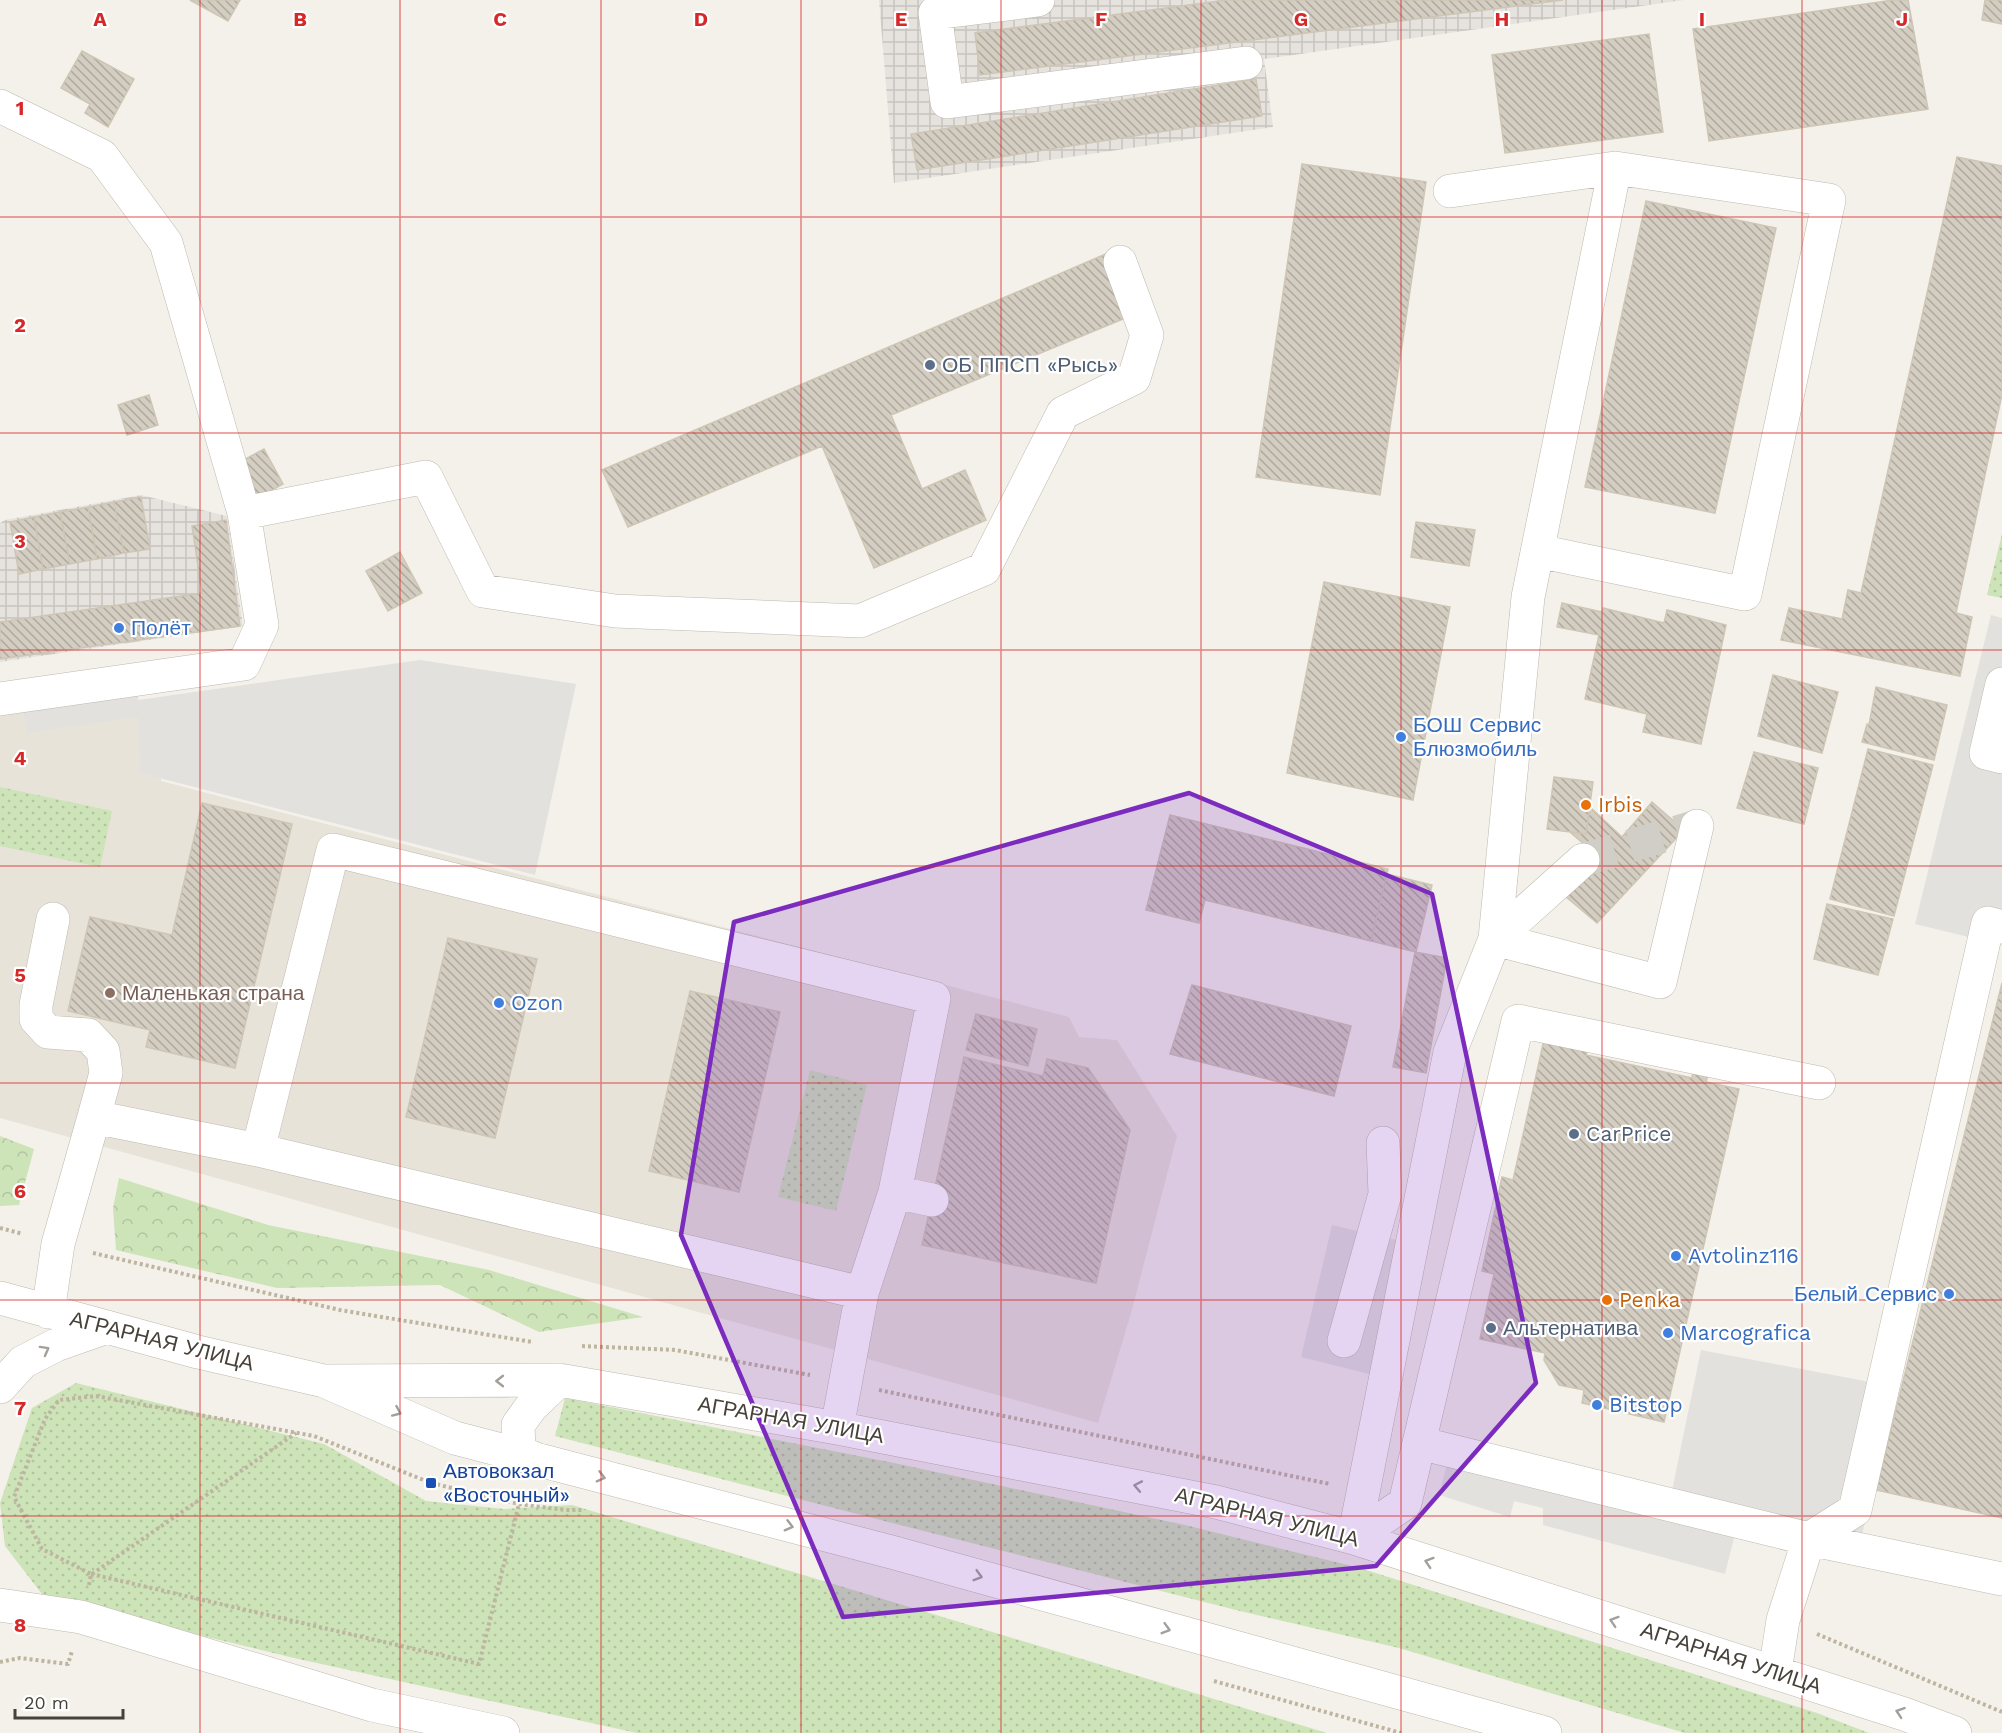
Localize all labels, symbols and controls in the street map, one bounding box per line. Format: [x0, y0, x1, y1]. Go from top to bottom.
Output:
text: A [93, 7, 107, 31]
text: B [293, 7, 307, 31]
text: C [493, 7, 507, 31]
text: D [694, 7, 708, 31]
text: E [895, 7, 907, 31]
text: F [1095, 7, 1107, 31]
text: G [1294, 7, 1308, 31]
text: H [1495, 7, 1509, 31]
text: I [1699, 7, 1705, 31]
text: J [1896, 7, 1908, 31]
text: 1 [16, 96, 24, 120]
text: 2 [14, 313, 26, 337]
place label: ОБ ППСП «Рысь» [942, 352, 1118, 377]
marker: ОБ ППСП «Рысь» [923, 358, 937, 372]
text: 3 [14, 529, 26, 553]
place label: Полёт [131, 615, 191, 640]
marker: Полёт [112, 621, 126, 635]
place label: БОШ Сервис Блюзмобиль [1413, 712, 1541, 761]
marker: БОШ Сервис Блюзмобиль [1394, 730, 1408, 744]
text: 4 [14, 746, 27, 770]
place label: Irbis [1598, 792, 1643, 817]
marker: Irbis [1579, 798, 1593, 812]
text: 5 [14, 963, 26, 987]
place label: Маленькая страна [122, 980, 305, 1005]
marker: Маленькая страна [103, 986, 117, 1000]
place label: Ozon [511, 990, 563, 1015]
marker: Ozon [492, 996, 506, 1010]
place label: CarPrice [1586, 1121, 1672, 1146]
marker: CarPrice [1567, 1127, 1581, 1141]
text: 6 [14, 1179, 26, 1203]
place label: Avtolinz116 [1688, 1243, 1799, 1268]
marker: Avtolinz116 [1669, 1249, 1683, 1263]
place label: Белый Сервис [1794, 1281, 1937, 1306]
place label: Penka [1619, 1287, 1680, 1312]
marker: Белый Сервис [1942, 1287, 1956, 1301]
marker: Penka [1600, 1293, 1614, 1307]
street label: АГРАРНАЯ УЛИЦА [68, 1306, 257, 1375]
place label: Альтернатива [1503, 1315, 1638, 1340]
place label: Marcografica [1680, 1320, 1811, 1345]
marker: Альтернатива [1484, 1321, 1498, 1335]
marker: Marcografica [1661, 1326, 1675, 1340]
one-way arrow [39, 1346, 49, 1358]
one-way arrow [496, 1375, 505, 1387]
street label: АГРАРНАЯ УЛИЦА [696, 1391, 886, 1448]
place label: Bitstop [1609, 1392, 1683, 1417]
text: 7 [14, 1396, 26, 1420]
marker: Bitstop [1590, 1398, 1604, 1412]
one-way arrow [391, 1405, 402, 1417]
place label: Автовокзал «Восточный» [443, 1458, 570, 1507]
one-way arrow [595, 1470, 605, 1482]
marker: Автовокзал «Восточный» [424, 1476, 438, 1490]
one-way arrow [1134, 1480, 1144, 1493]
street label: АГРАРНАЯ УЛИЦА [1173, 1482, 1362, 1551]
one-way arrow [784, 1519, 794, 1531]
one-way arrow [1424, 1556, 1435, 1569]
one-way arrow [973, 1569, 983, 1582]
text: 8 [14, 1613, 26, 1637]
one-way arrow [1609, 1616, 1620, 1628]
street label: АГРАРНАЯ УЛИЦА [1638, 1617, 1825, 1699]
one-way arrow [1160, 1622, 1171, 1634]
scale bar [15, 1682, 123, 1720]
text: 20 m [24, 1692, 69, 1713]
one-way arrow [1895, 1707, 1906, 1720]

